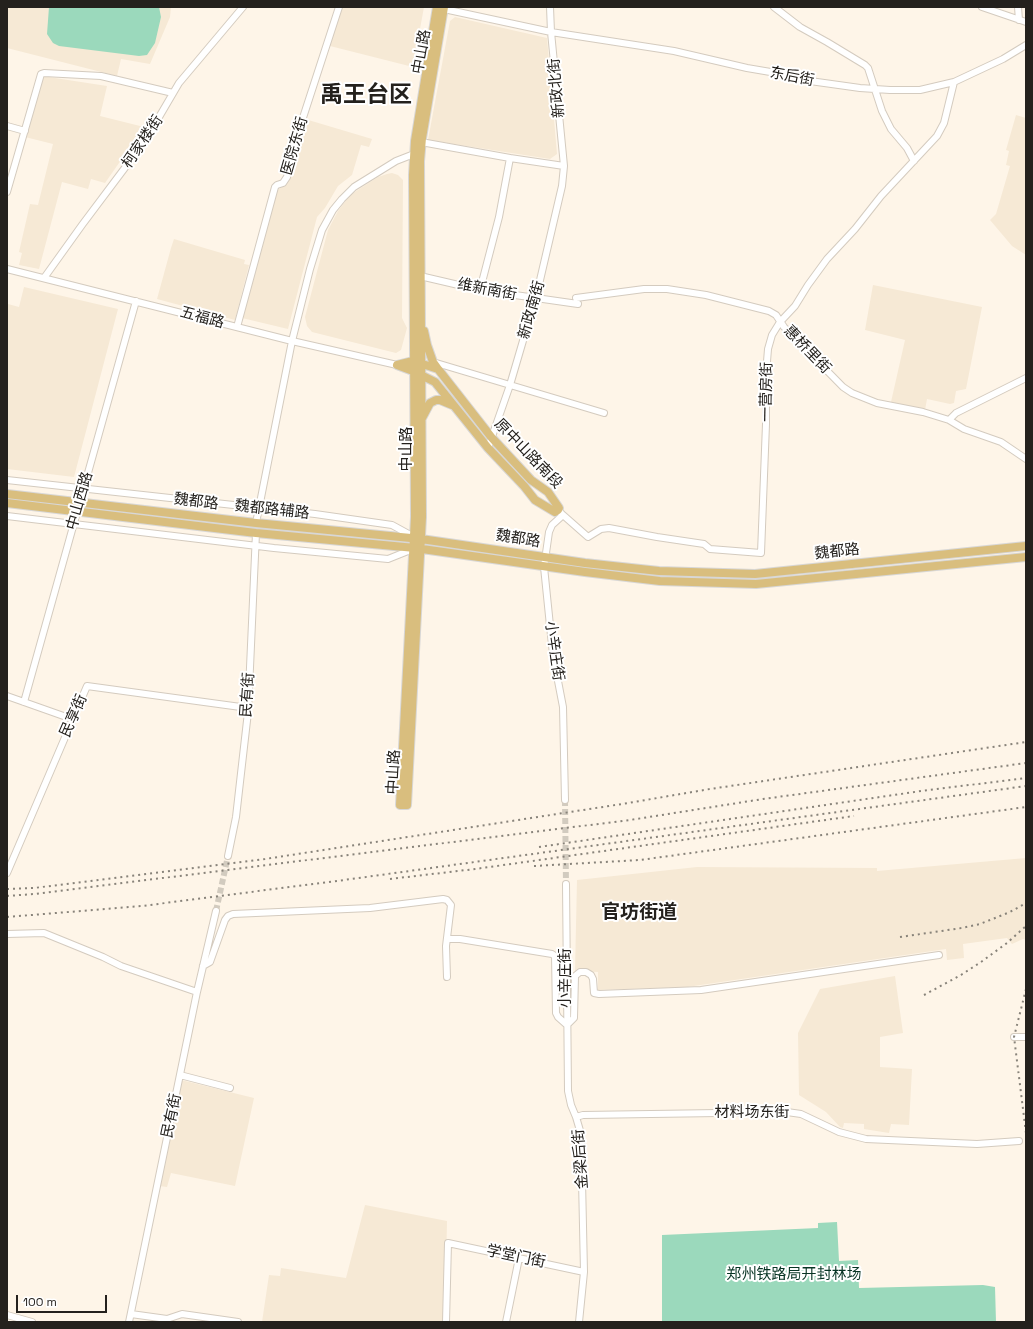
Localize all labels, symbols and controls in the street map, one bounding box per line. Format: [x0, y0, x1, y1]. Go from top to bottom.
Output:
street label: 中山路 [409, 28, 435, 76]
street label: 新政北街 [545, 57, 569, 119]
street label: 东后街 [768, 64, 816, 90]
district label: 禹王台区 [320, 82, 412, 110]
street label: 柯家楼街 [119, 112, 167, 172]
street label: 医院东街 [278, 115, 312, 177]
street label: 维新南街 [456, 275, 518, 305]
street label: 新政南街 [515, 279, 549, 341]
street label: 五福路 [178, 303, 226, 333]
street label: 惠桥里街 [780, 322, 834, 378]
street label: 一营房街 [757, 362, 777, 422]
street label: 原中山路南段 [490, 415, 566, 493]
street label: 中山路 [398, 427, 416, 471]
street label: 中山西路 [63, 470, 97, 532]
street label: 魏都路 [173, 490, 219, 514]
street label: 魏都路辅路 [234, 497, 310, 523]
street label: 魏都路 [494, 527, 542, 551]
street label: 魏都路 [814, 541, 860, 563]
street label: 小辛庄街 [541, 620, 567, 682]
street label: 民有街 [237, 672, 259, 718]
street label: 民享街 [57, 692, 91, 740]
street label: 中山路 [384, 749, 404, 795]
district label: 官坊街道 [601, 902, 677, 924]
street label: 小辛庄街 [557, 948, 575, 1008]
street label: 民有街 [159, 1092, 185, 1140]
street label: 材料场东街 [715, 1104, 789, 1122]
street label: 金梁后街 [570, 1128, 592, 1190]
street label: 学堂门街 [485, 1242, 547, 1272]
park label: 郑州铁路局开封林场 [727, 1266, 861, 1284]
scale bar [18, 1287, 109, 1313]
text: 100 m [23, 1294, 57, 1310]

